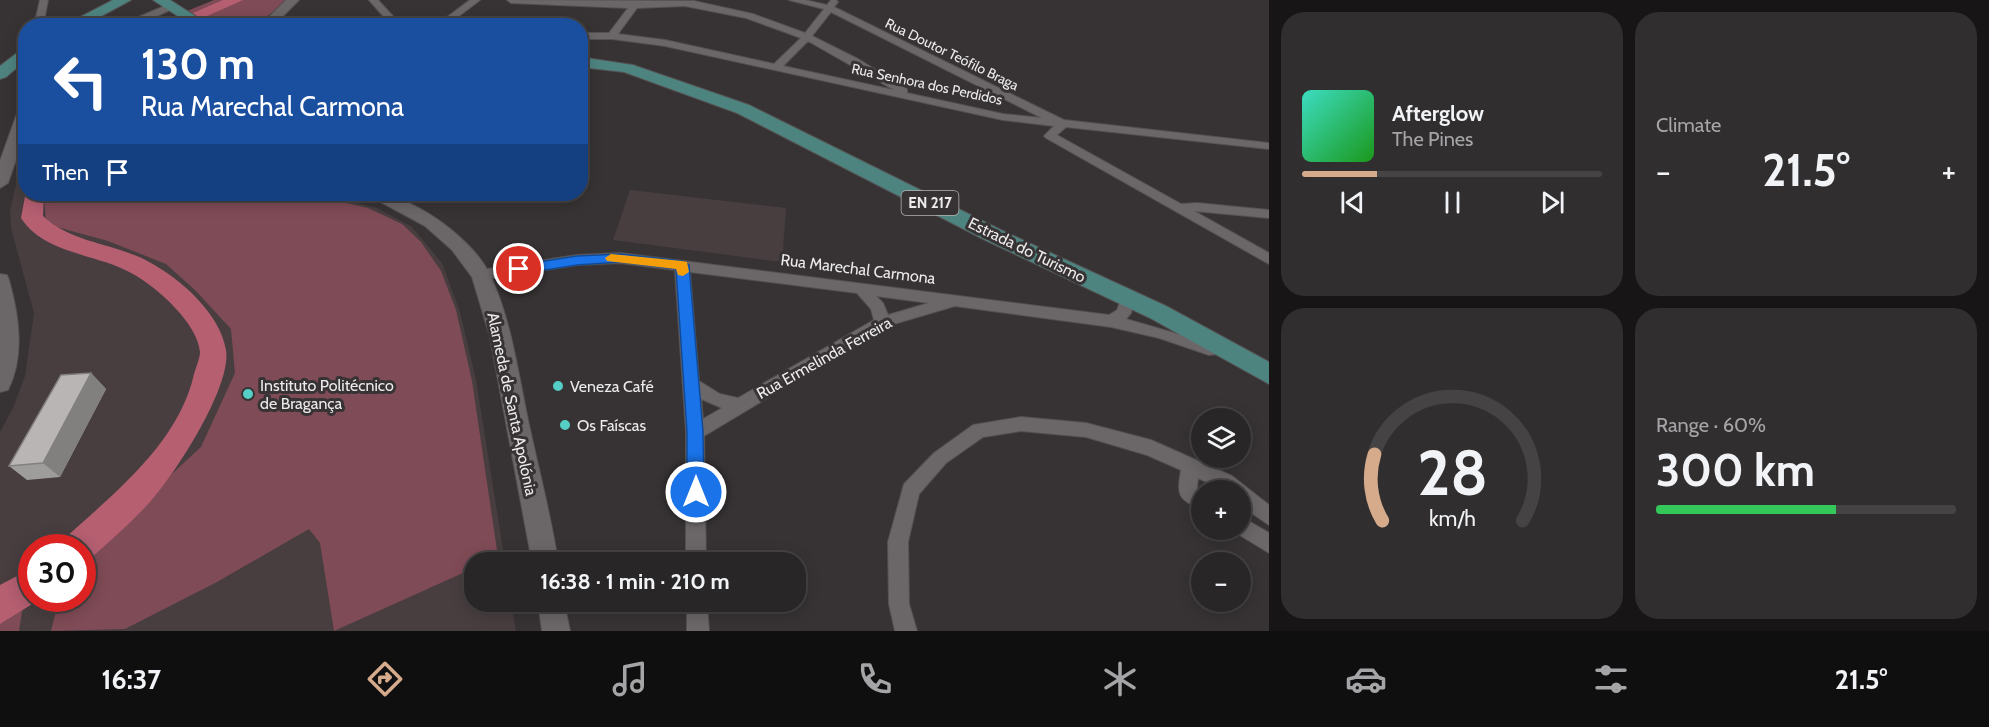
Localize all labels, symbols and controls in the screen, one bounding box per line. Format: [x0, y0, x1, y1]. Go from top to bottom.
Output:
street label: Rua Doutor Teófilo Braga [882, 14, 1022, 94]
text: 130 m [141, 38, 255, 90]
icon: left [42, 42, 120, 120]
street label: Rua Senhora dos Perdidos [850, 59, 1004, 109]
text: Rua Marechal Carmona [141, 90, 404, 123]
text: Afterglow [1392, 100, 1484, 127]
text: Climate [1656, 113, 1721, 137]
text: The Pines [1392, 127, 1473, 151]
text: 21.5° [1762, 143, 1850, 197]
text: − [1656, 151, 1671, 191]
text: + [1941, 151, 1956, 191]
icon: arrive [101, 156, 134, 189]
text: Then [42, 159, 89, 186]
icon: previous [1336, 186, 1369, 219]
icon: pause [1436, 186, 1469, 219]
icon: next [1536, 186, 1569, 219]
road number: EN 217 [902, 191, 958, 215]
street label: Estrada do Turismo [965, 213, 1089, 287]
pin [493, 243, 544, 294]
street label: Rua Marechal Carmona [780, 250, 937, 288]
icon: arrive [502, 252, 535, 285]
street label: Alameda de Santa Apolónia [483, 311, 541, 498]
street label: Rua Ermelinda Ferreira [753, 313, 895, 403]
place label: Instituto Politécnico de Bragança [260, 376, 394, 413]
place label: Veneza Café [570, 377, 654, 396]
marker: Veneza Café [551, 379, 565, 393]
marker: Instituto Politécnico de Bragança [241, 387, 255, 401]
map controls [1191, 408, 1251, 612]
button: layers [1191, 408, 1251, 468]
text: Range · 60% [1656, 413, 1766, 437]
place label: Os Faíscas [577, 416, 647, 435]
marker: Os Faíscas [558, 418, 572, 432]
text: 28 [1417, 435, 1487, 511]
text: 300 km [1656, 443, 1815, 497]
position arrow [664, 460, 728, 524]
button: + [1191, 480, 1251, 540]
text: km/h [1429, 505, 1475, 531]
speed limit sign: 30 [18, 534, 96, 612]
button: − [1191, 552, 1251, 612]
text: 16:38 · 1 min · 210 m [540, 568, 730, 595]
icon: directions [364, 658, 406, 700]
icon: music [609, 658, 651, 700]
icon: phone [854, 658, 896, 700]
icon: climate [1099, 658, 1141, 700]
icon: car [1345, 658, 1387, 700]
icon: filters [1590, 658, 1632, 700]
text: 16:37 [102, 663, 161, 696]
text: 21.5° [1835, 663, 1887, 696]

